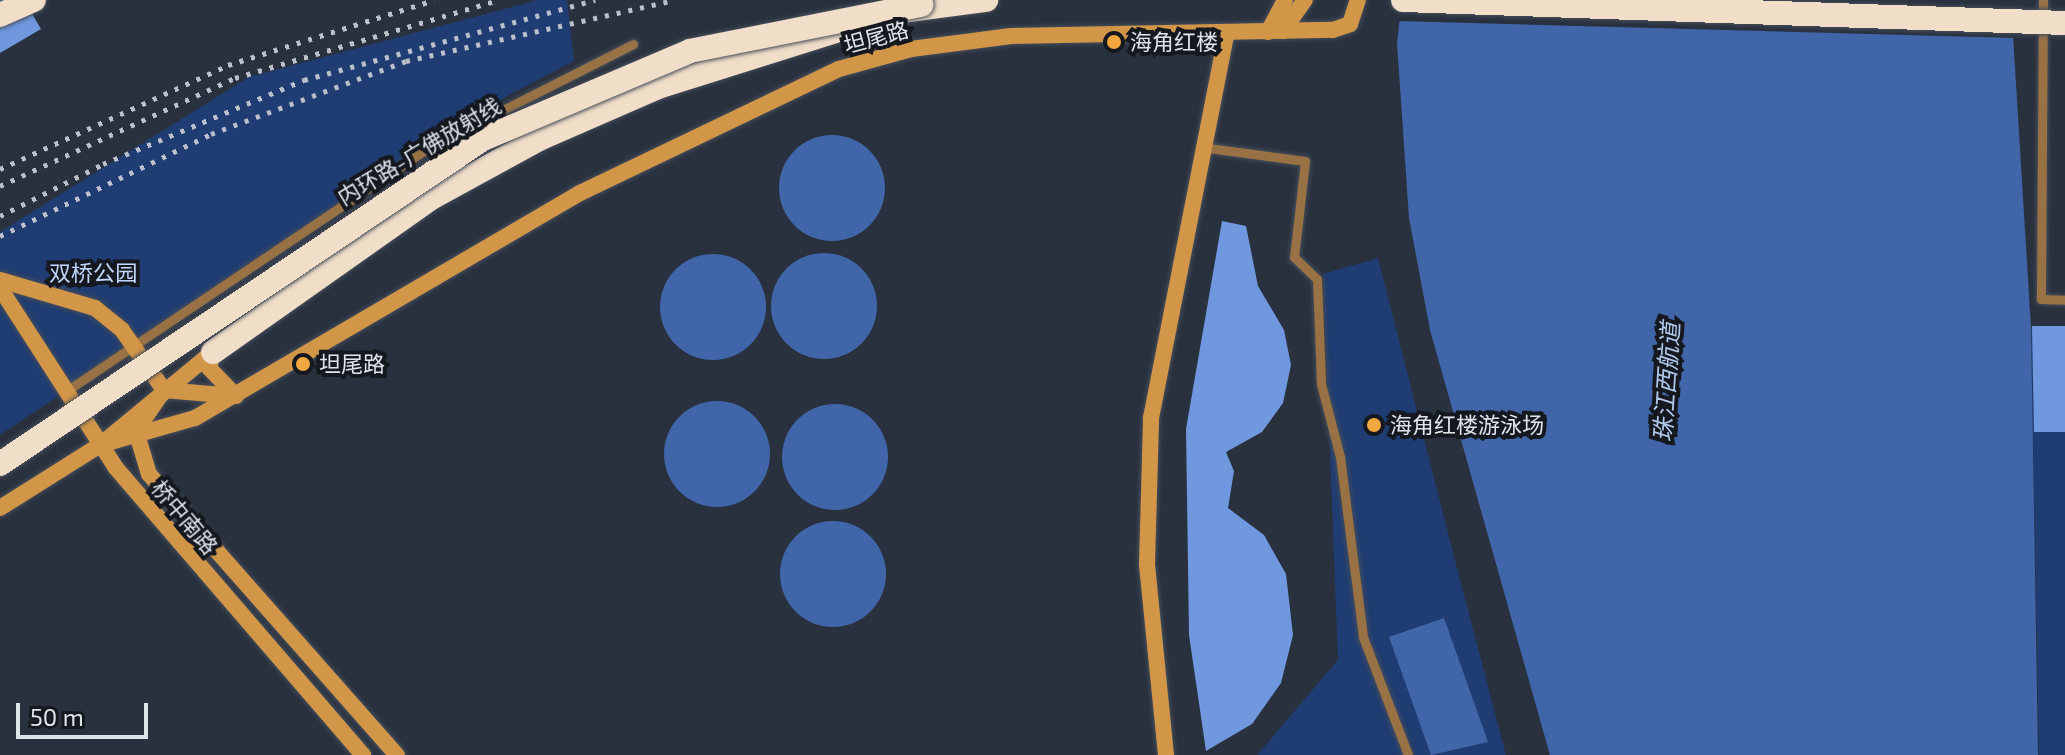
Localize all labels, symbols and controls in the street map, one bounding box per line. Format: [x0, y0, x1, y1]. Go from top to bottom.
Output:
street label: 坦尾路 [841, 16, 911, 58]
place label: 海角红楼 [1130, 29, 1218, 55]
marker: 海角红楼 [1105, 33, 1123, 51]
street label: 内环路-广佛放射线 [333, 92, 505, 210]
park label: 双桥公园 [49, 260, 137, 286]
water label: 珠江西航道 [1647, 321, 1685, 443]
place label: 坦尾路 [319, 351, 385, 377]
marker: 坦尾路 [294, 355, 312, 373]
place label: 海角红楼游泳场 [1390, 412, 1544, 438]
marker: 海角红楼游泳场 [1365, 416, 1383, 434]
street label: 桥中南路 [147, 475, 223, 559]
scale bar [20, 687, 152, 737]
text: 50 m [30, 702, 84, 731]

